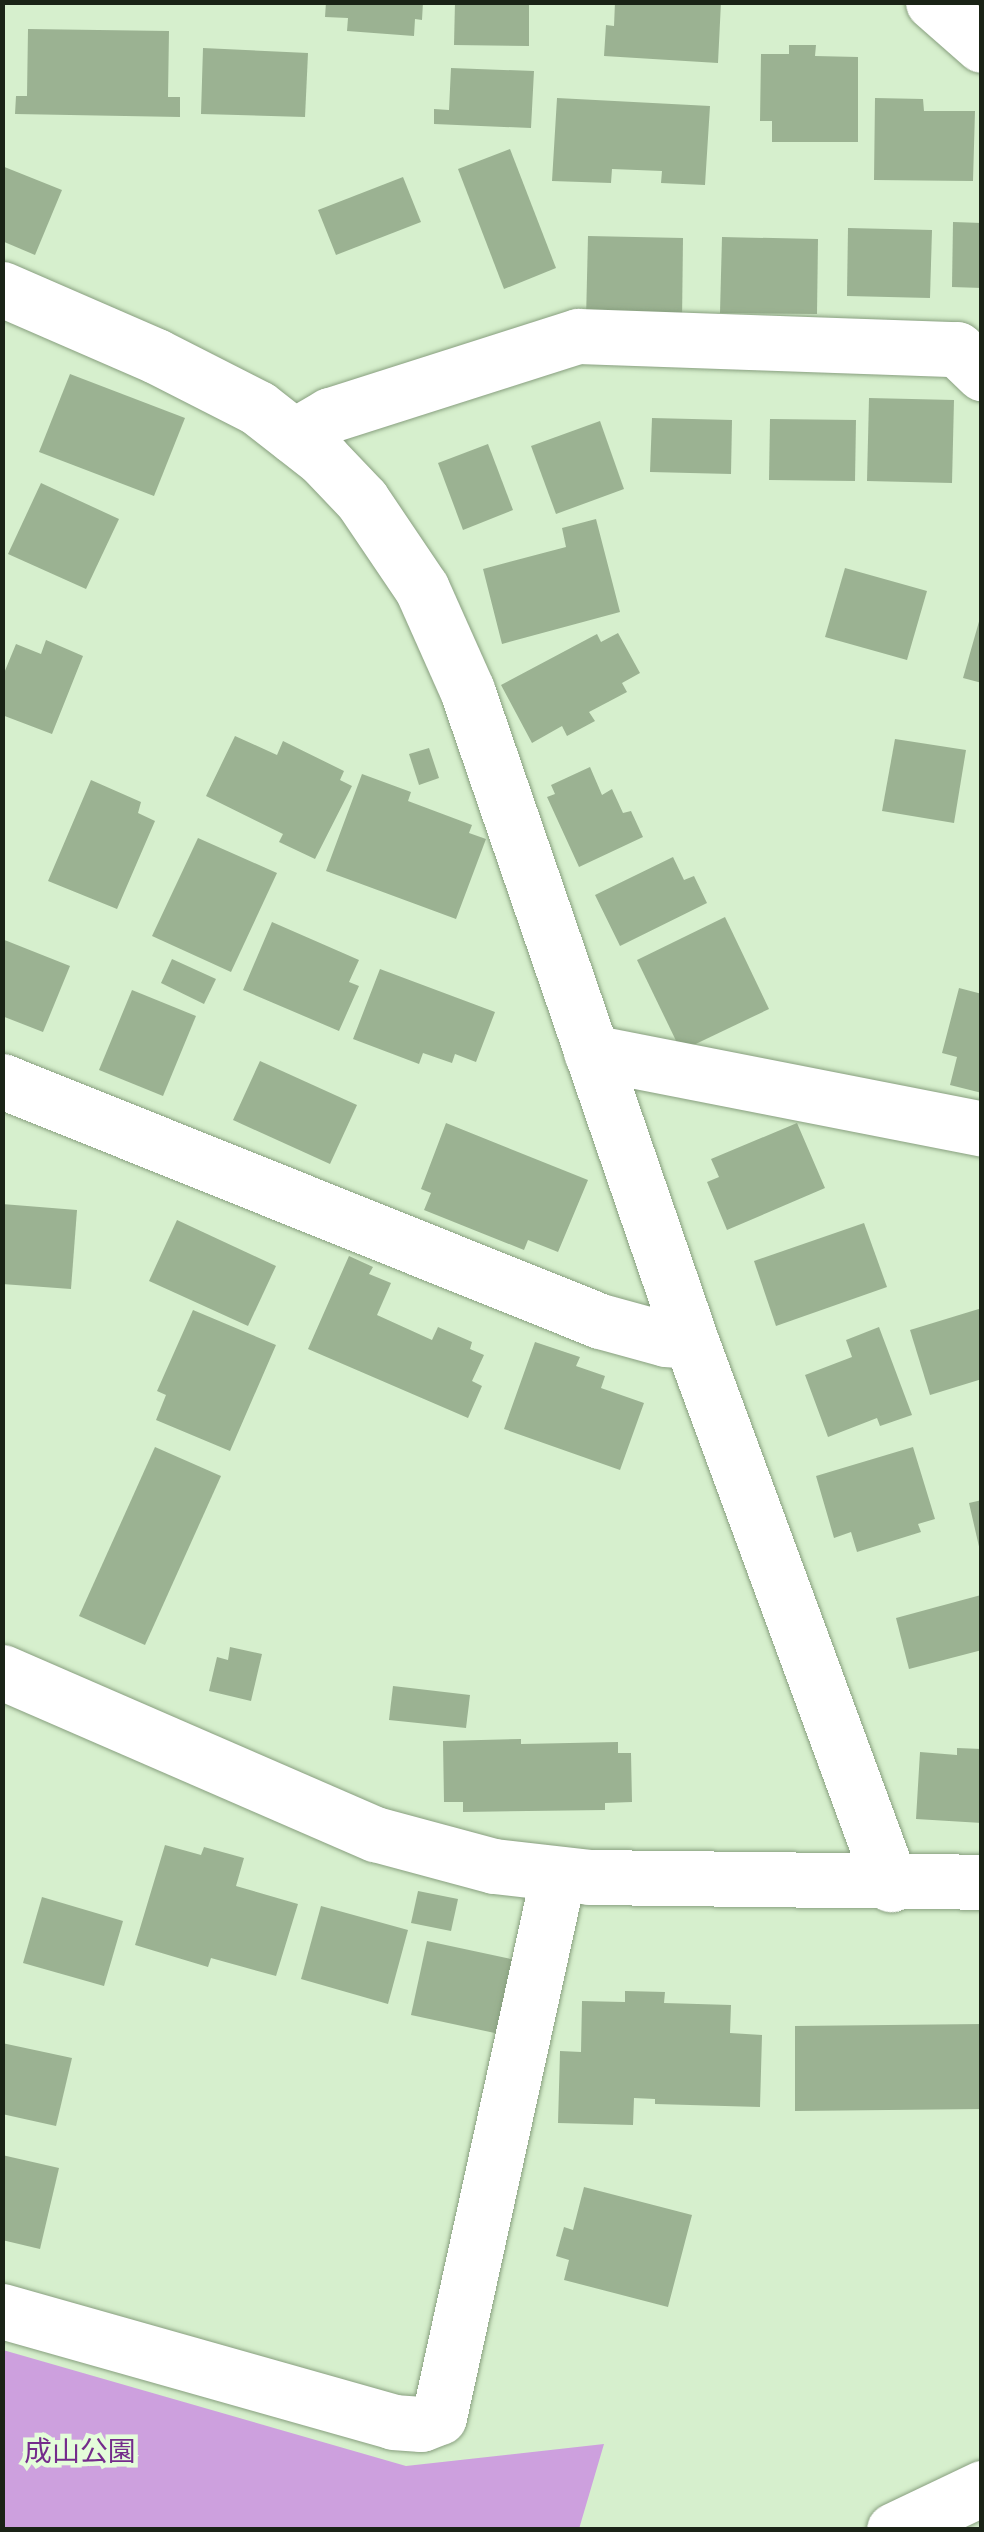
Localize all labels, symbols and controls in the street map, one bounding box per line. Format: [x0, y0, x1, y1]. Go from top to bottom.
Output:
park label: 成山公園 [24, 2435, 136, 2469]

